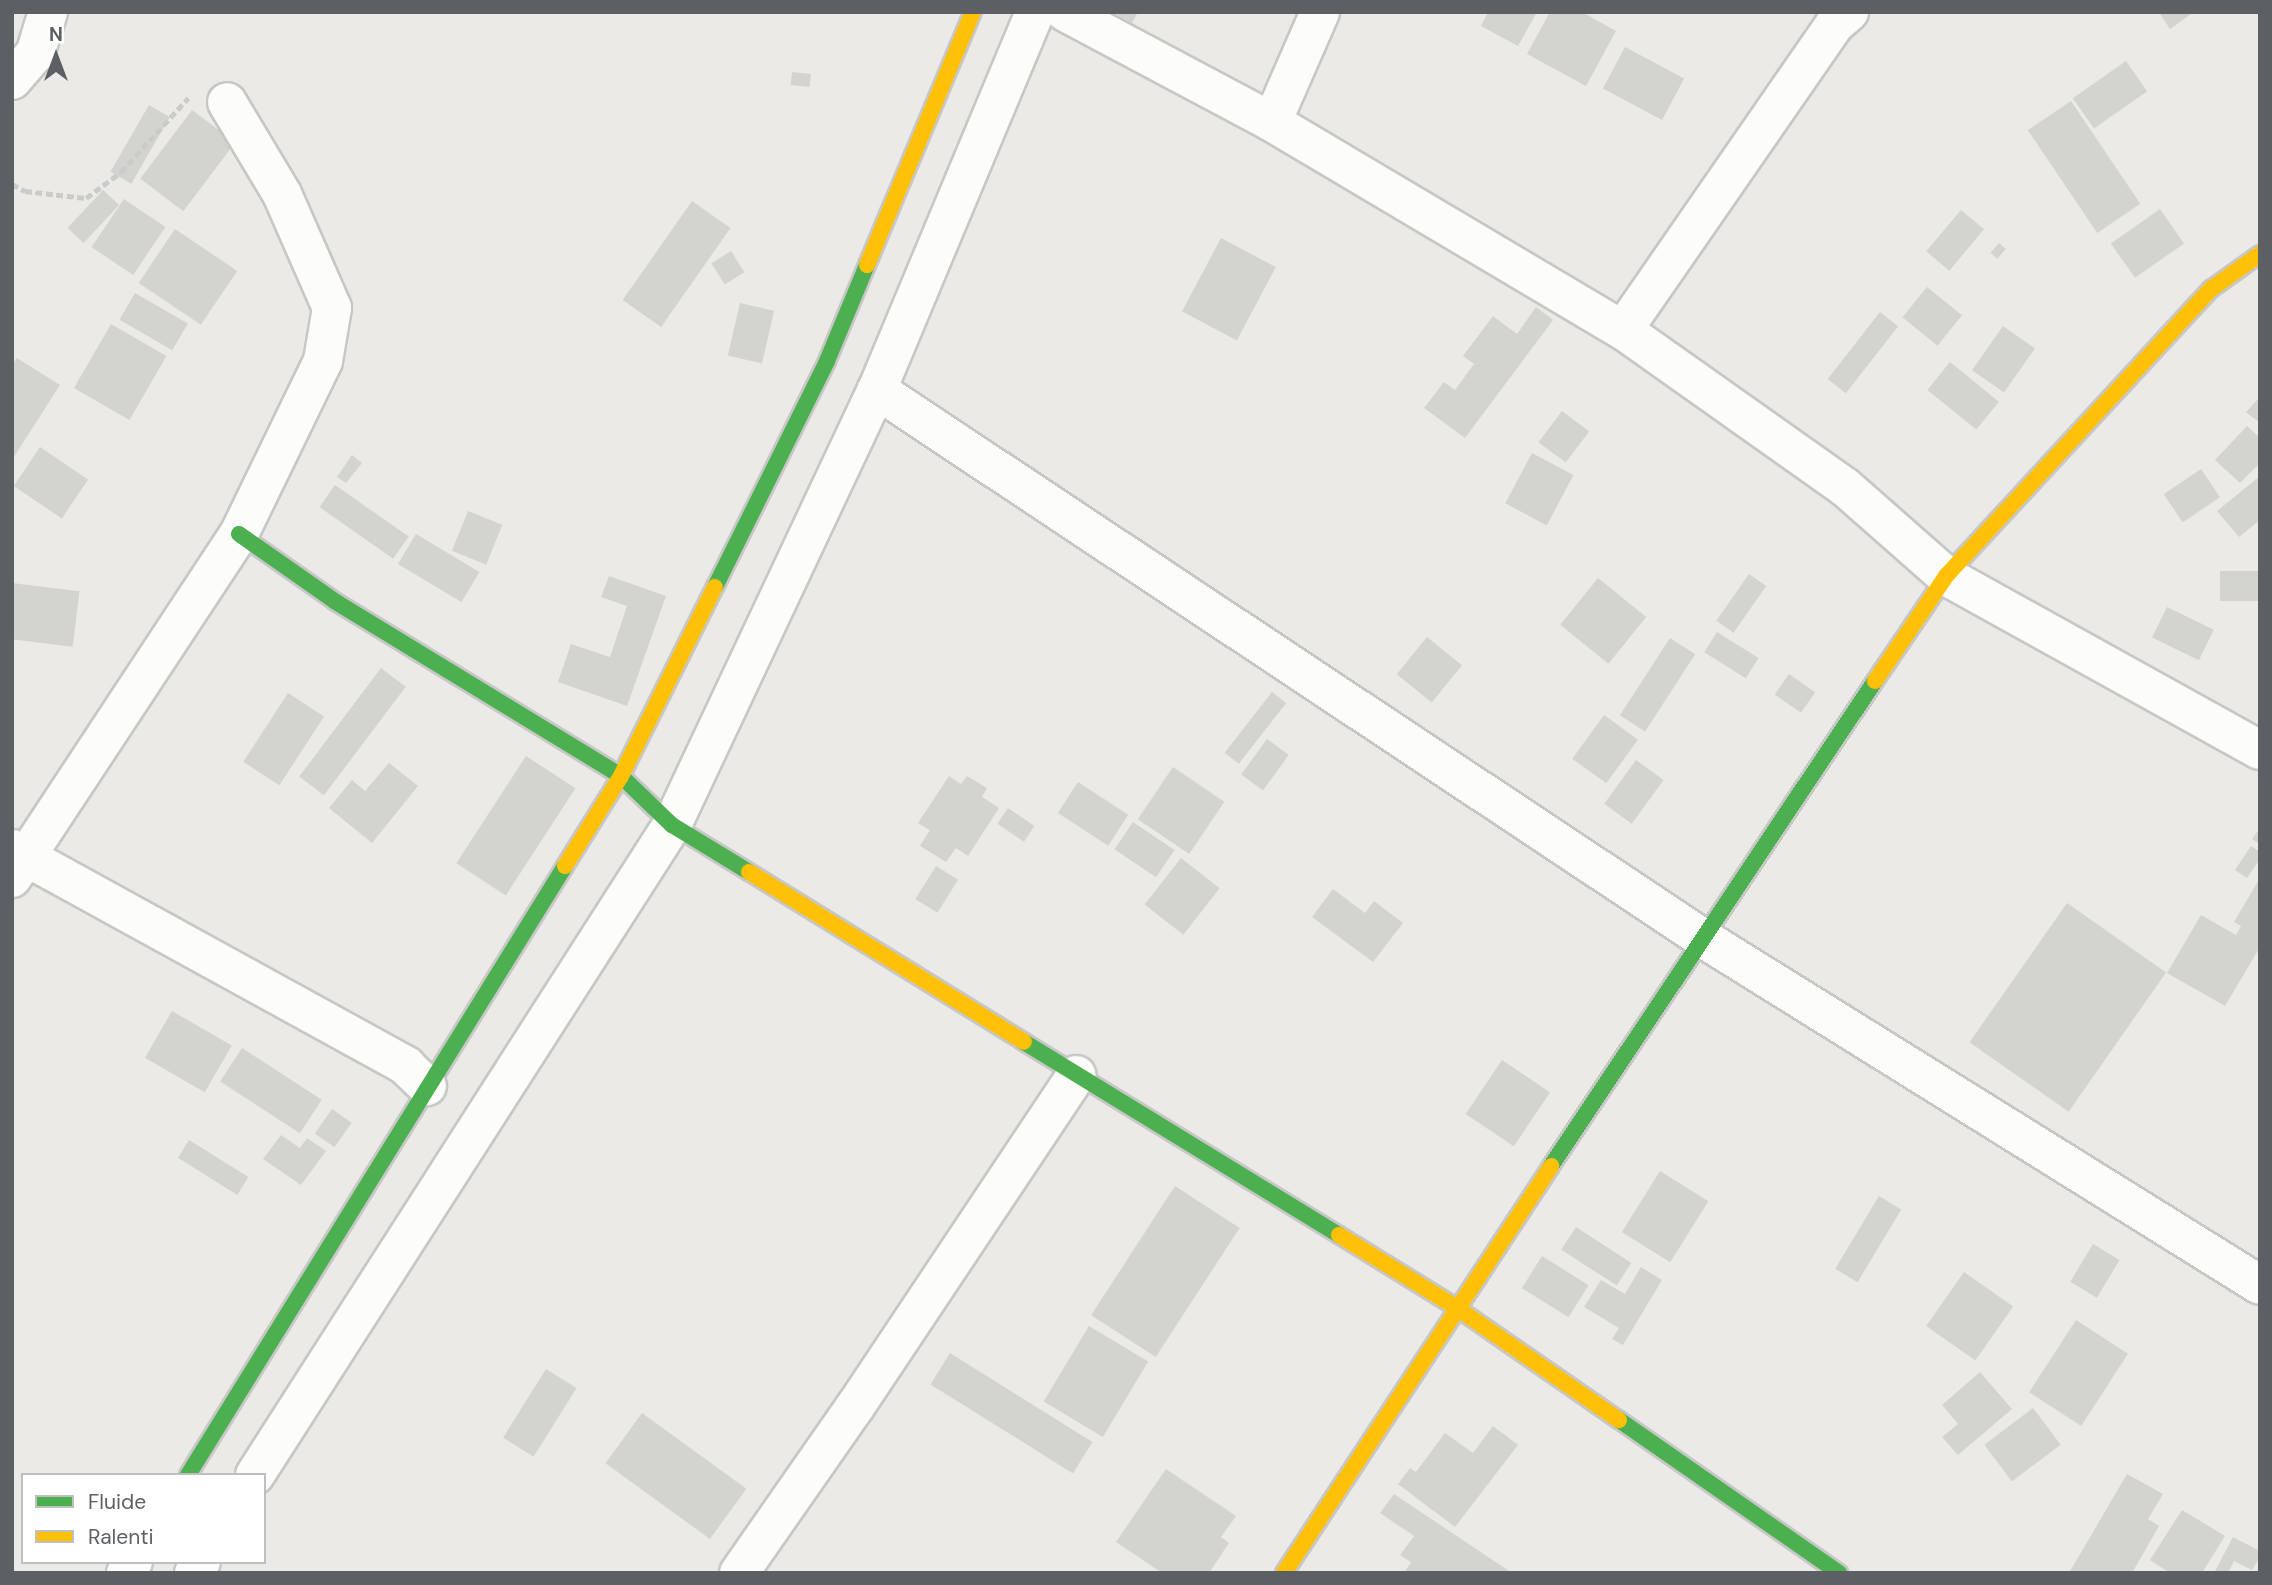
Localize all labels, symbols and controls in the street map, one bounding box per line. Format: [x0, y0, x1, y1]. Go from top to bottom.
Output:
north arrow [21, 21, 91, 91]
text: N [49, 22, 63, 47]
legend [21, 1473, 266, 1564]
text: Fluide [88, 1488, 146, 1516]
text: Ralenti [88, 1523, 154, 1551]

